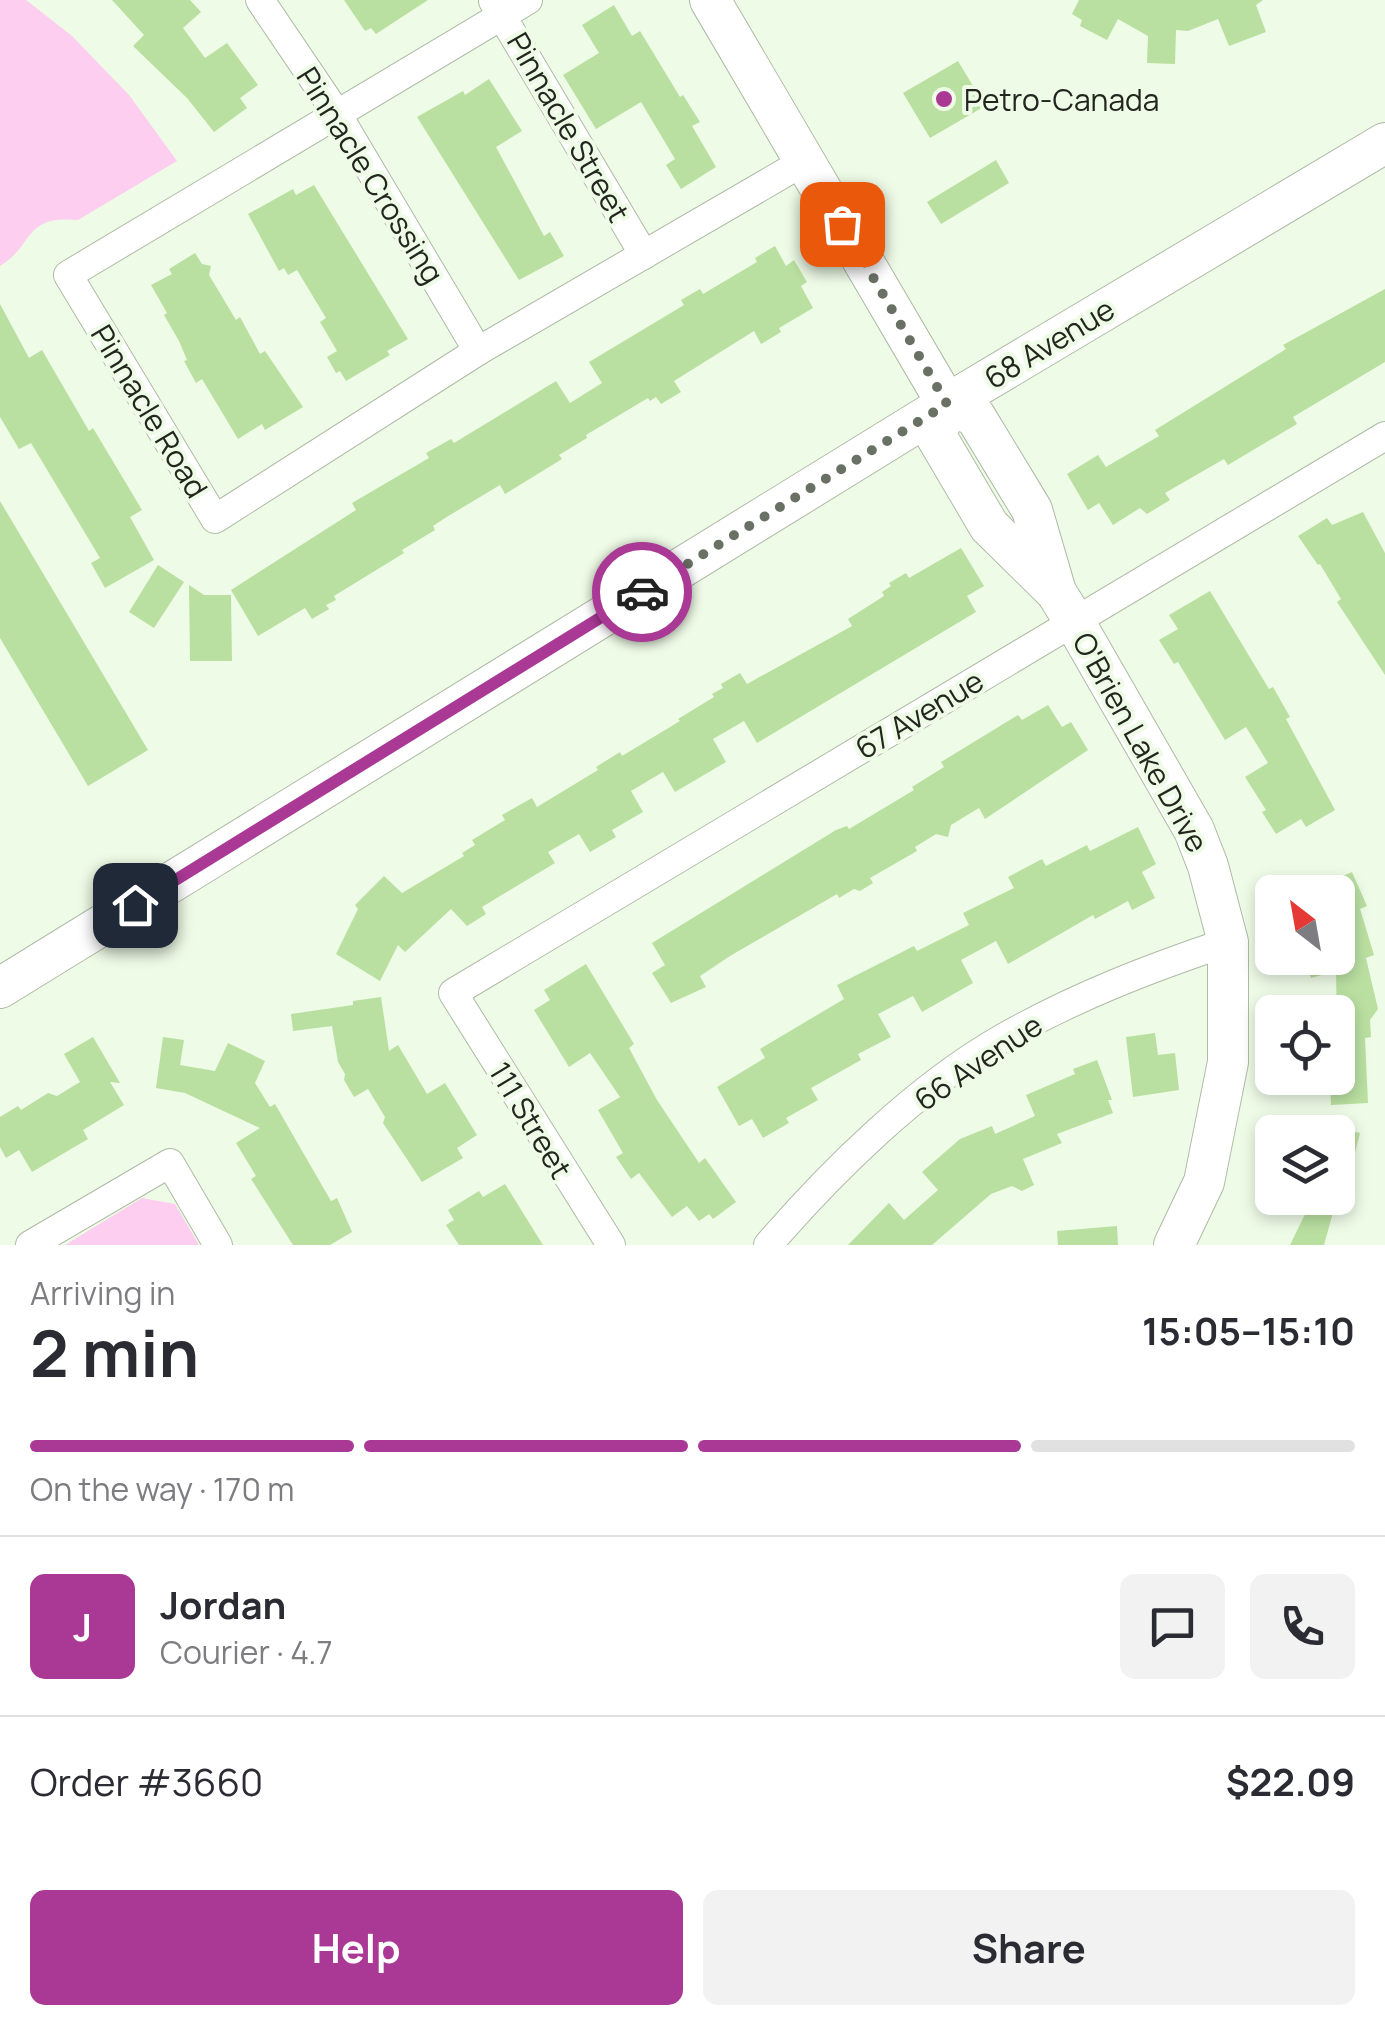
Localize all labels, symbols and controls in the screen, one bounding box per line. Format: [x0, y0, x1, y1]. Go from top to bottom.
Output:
street label: Pinnacle Street [498, 25, 640, 229]
street label: Pinnacle Crossing [288, 59, 454, 291]
place label: Petro-Canada [964, 79, 1160, 120]
marker: Petro-Canada [933, 88, 955, 110]
pin [800, 182, 885, 267]
icon: bag [815, 197, 870, 252]
street label: 68 Avenue [976, 288, 1122, 398]
street label: Pinnacle Road [82, 317, 218, 505]
courier [592, 542, 692, 642]
icon: car [615, 565, 670, 620]
street label: O'Brien Lake Drive [1064, 625, 1218, 859]
street label: 67 Avenue [847, 660, 991, 768]
pin [93, 863, 178, 948]
north arrow [1255, 875, 1355, 975]
map controls [1255, 875, 1355, 1215]
icon: home [108, 878, 163, 933]
button: locate [1255, 995, 1355, 1095]
street label: 66 Avenue [906, 1004, 1050, 1120]
street label: 111 Street [480, 1054, 582, 1186]
button: layers [1255, 1115, 1355, 1215]
text: Arriving in [30, 1271, 175, 1315]
text: 15:05–15:10 [1142, 1304, 1355, 1356]
text: 2 min [30, 1308, 199, 1397]
text: On the way · 170 m [30, 1467, 294, 1511]
button: chat [1120, 1574, 1225, 1679]
button: phone [1250, 1574, 1355, 1679]
text: Jordan [160, 1578, 286, 1630]
text: J [73, 1600, 92, 1652]
text: Courier · 4.7 [160, 1630, 333, 1674]
text: Order #3660 [30, 1755, 263, 1807]
text: $22.09 [1226, 1755, 1355, 1807]
button: Help [30, 1890, 683, 2005]
button: Share [703, 1890, 1355, 2005]

